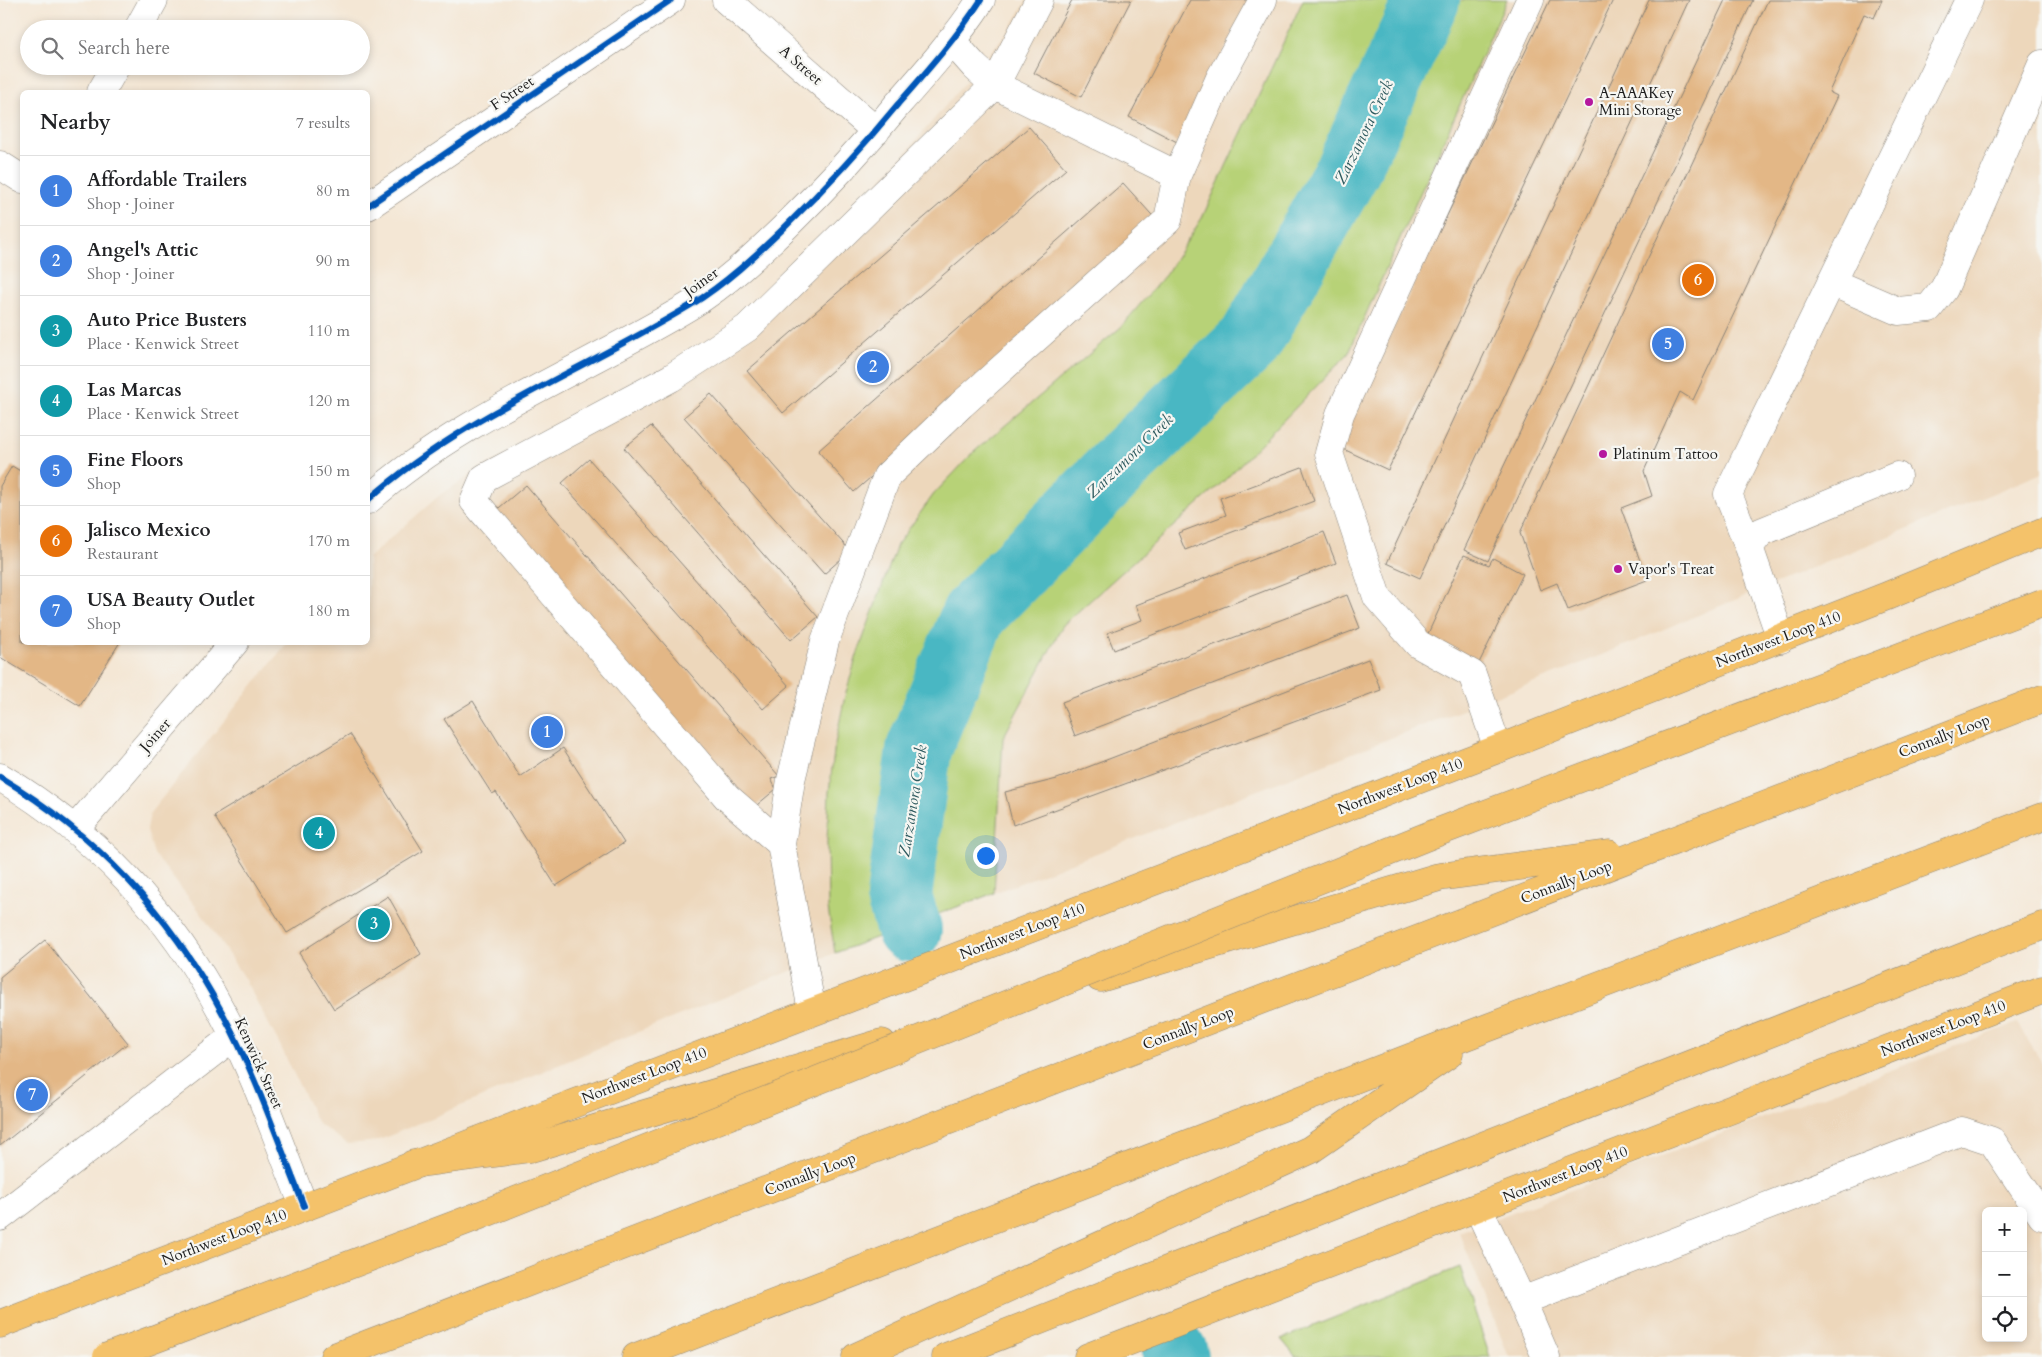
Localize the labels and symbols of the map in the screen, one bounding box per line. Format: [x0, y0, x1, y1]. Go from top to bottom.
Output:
street label: A Street [775, 41, 827, 89]
street label: F Street [486, 71, 538, 115]
water label: Zarzamora Creek [1329, 76, 1399, 188]
place label: A-AAAKey Mini Storage [1599, 83, 1682, 120]
marker: A-AAAKey Mini Storage [1583, 96, 1595, 108]
pin: 6 [1682, 261, 1714, 299]
street label: Joiner [678, 262, 723, 302]
pin: 5 [1652, 325, 1684, 363]
pin: 2 [857, 348, 889, 386]
water label: Zarzamora Creek [1082, 409, 1178, 503]
place label: Platinum Tattoo [1613, 444, 1718, 464]
marker: Platinum Tattoo [1597, 448, 1609, 460]
place label: Vapor's Treat [1628, 559, 1714, 579]
marker: Vapor's Treat [1612, 563, 1624, 575]
street label: Northwest Loop 410 [1713, 606, 1844, 672]
street label: Connally Loop [1896, 709, 1992, 763]
pin: 1 [531, 713, 563, 751]
street label: Joiner [134, 714, 175, 757]
water label: Zarzamora Creek [893, 743, 933, 859]
street label: Northwest Loop 410 [1335, 753, 1466, 819]
pin: 4 [303, 814, 335, 852]
your location [973, 843, 999, 869]
street label: Connally Loop [1518, 855, 1614, 909]
street label: Northwest Loop 410 [957, 898, 1088, 964]
pin: 3 [358, 905, 390, 943]
street label: Northwest Loop 410 [1878, 995, 2009, 1061]
street label: Connally Loop [1140, 1001, 1236, 1055]
street label: Kenwick Street [230, 1014, 288, 1112]
street label: Northwest Loop 410 [579, 1042, 710, 1108]
pin: 7 [16, 1076, 48, 1114]
street label: Northwest Loop 410 [1500, 1141, 1631, 1207]
street label: Connally Loop [762, 1147, 858, 1201]
street label: Northwest Loop 410 [159, 1204, 290, 1270]

